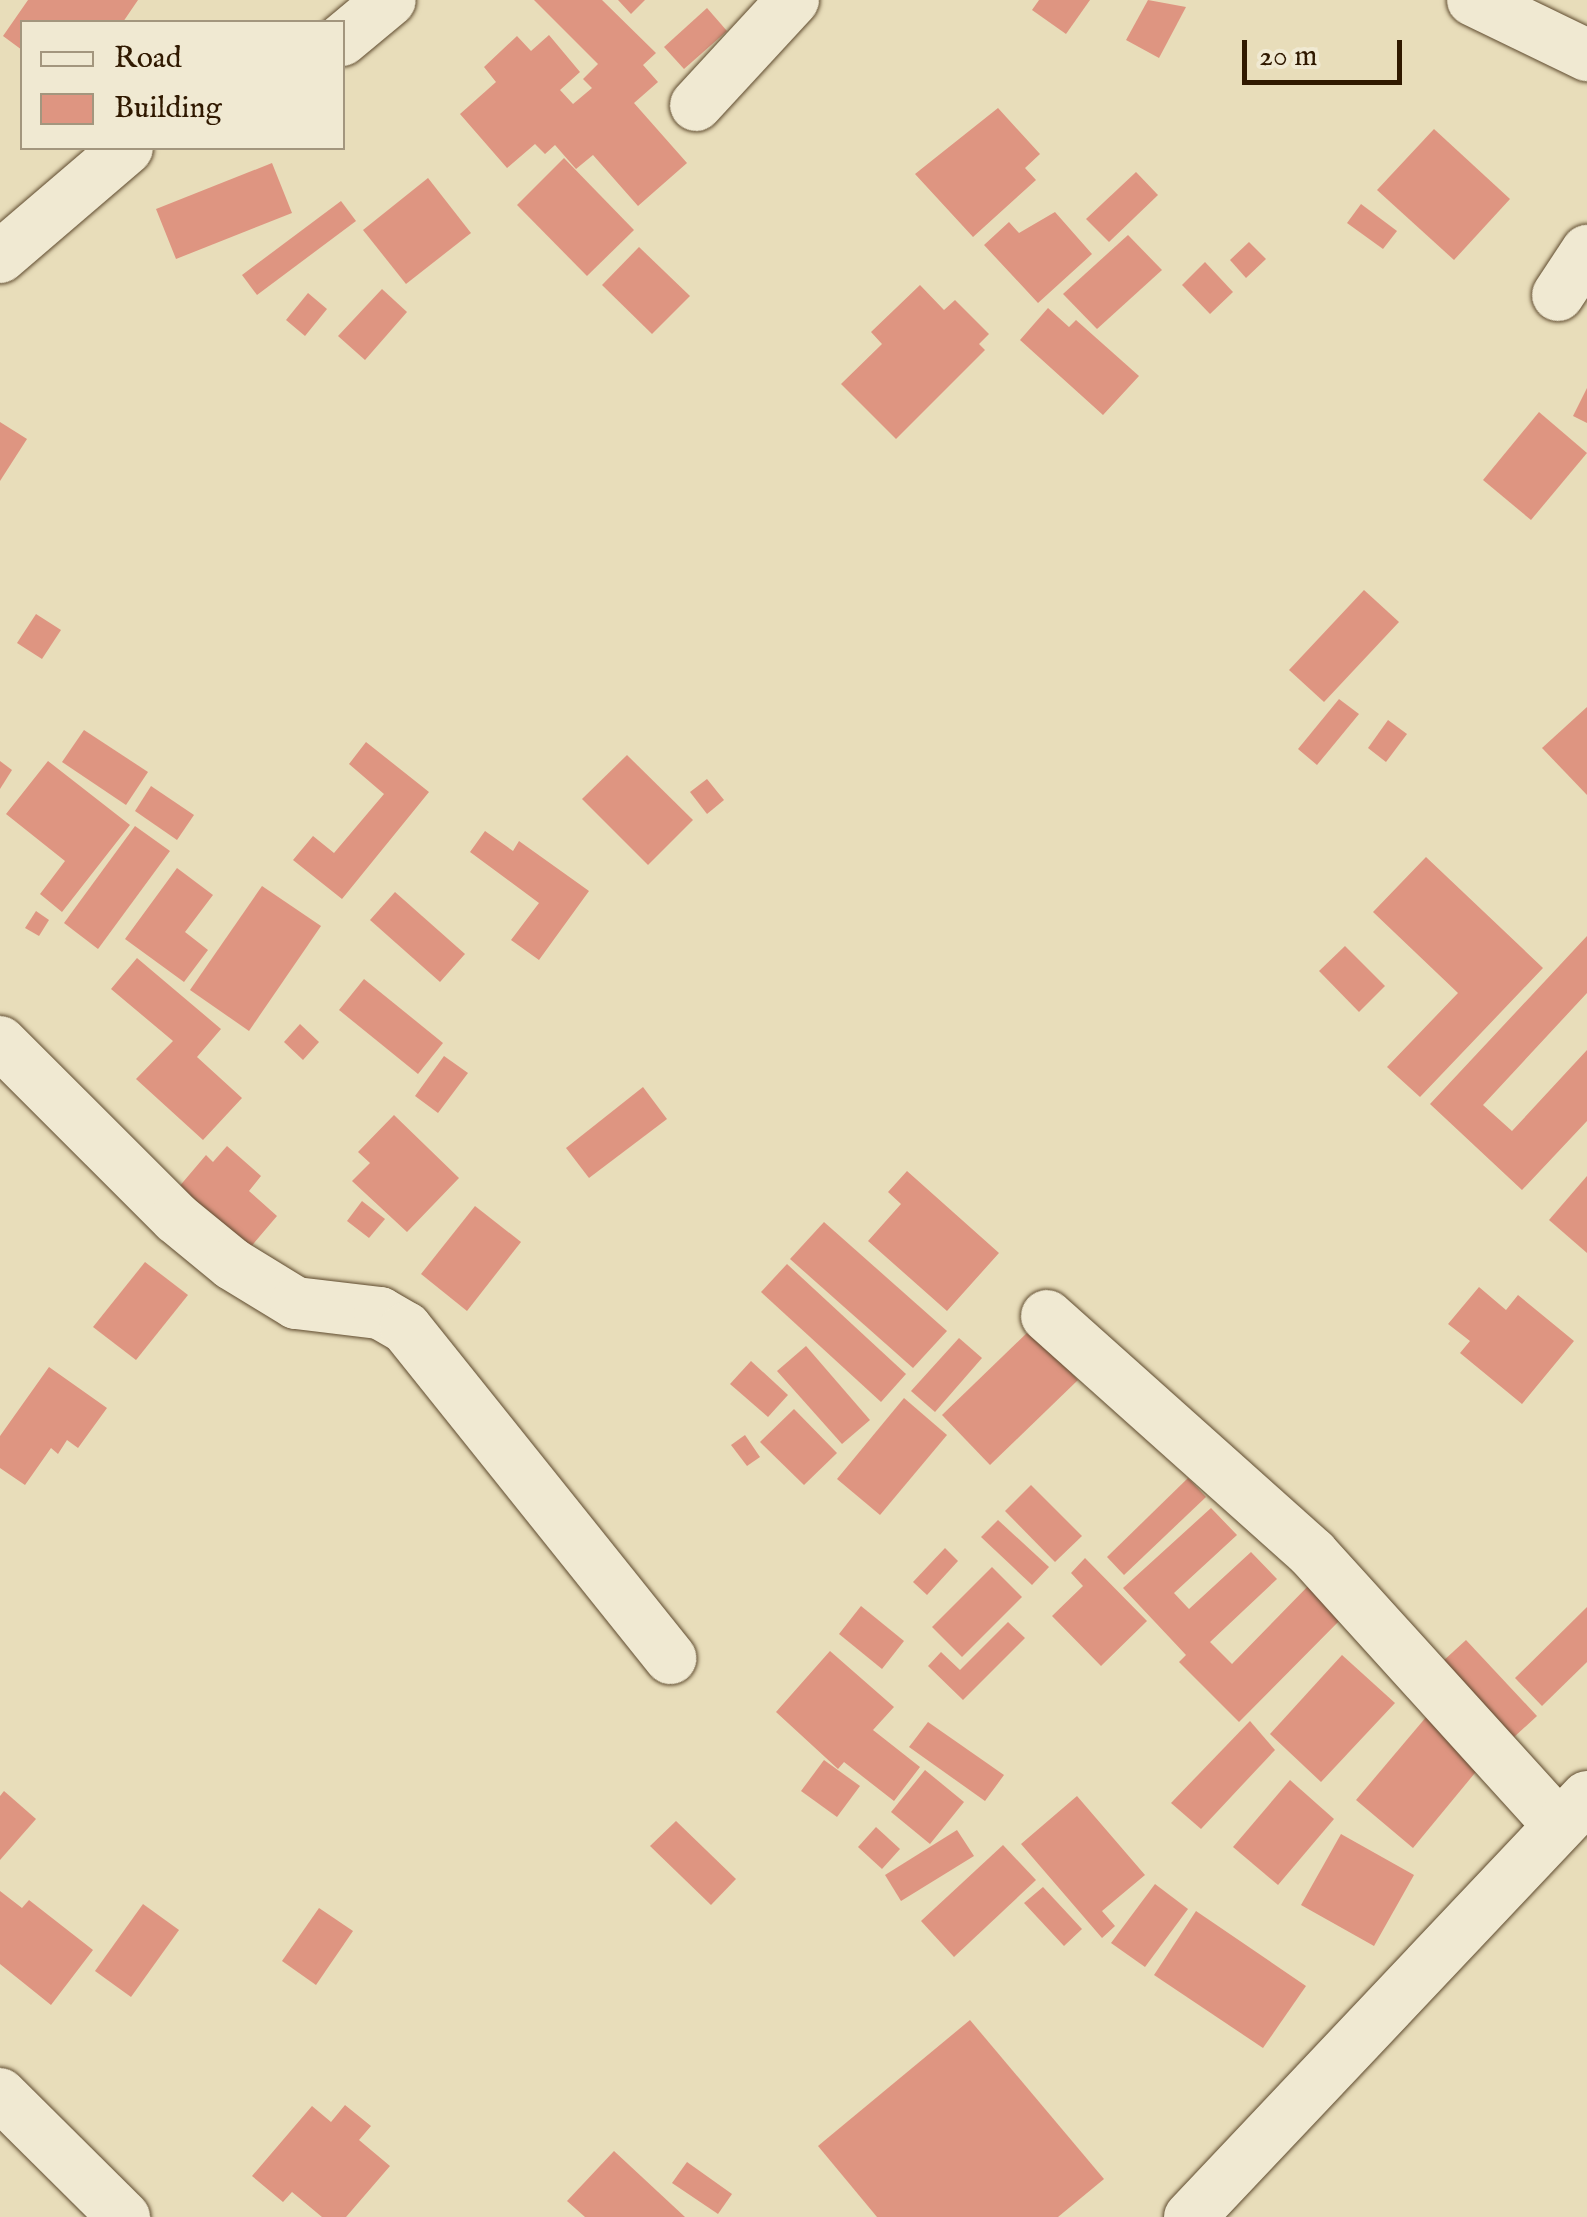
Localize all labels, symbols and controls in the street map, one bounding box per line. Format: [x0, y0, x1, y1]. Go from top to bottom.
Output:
legend [20, 20, 345, 150]
scale bar [1247, 20, 1407, 82]
text: 20 m [1259, 38, 1318, 76]
text: Road [114, 40, 182, 78]
text: Building [114, 90, 222, 128]

